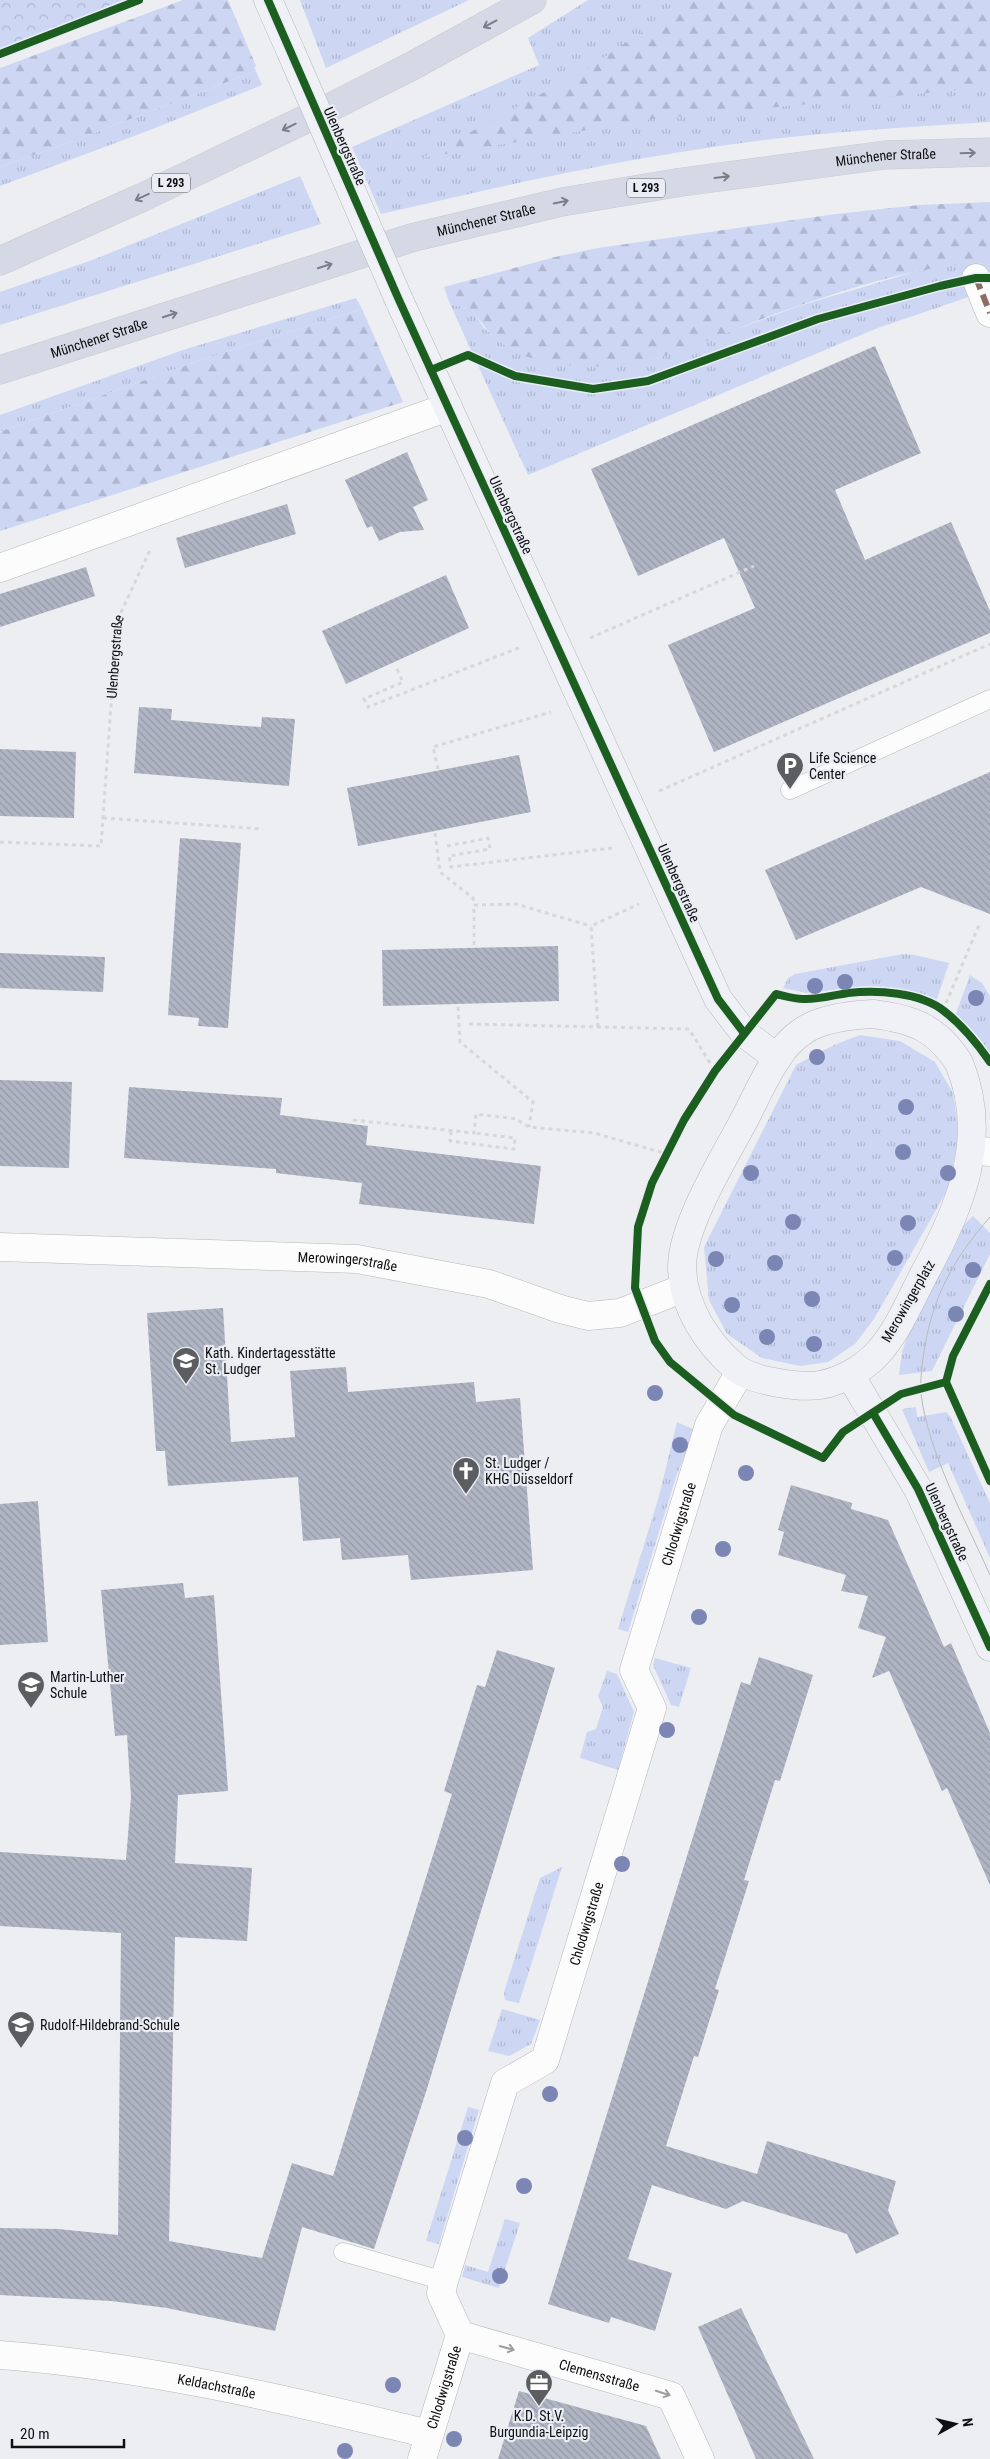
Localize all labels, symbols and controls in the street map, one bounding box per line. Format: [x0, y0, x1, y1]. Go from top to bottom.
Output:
one-way arrow [482, 19, 497, 29]
street label: Ulenbergstraße [321, 104, 370, 188]
one-way arrow [281, 122, 296, 132]
street label: Münchener Straße [835, 146, 937, 169]
one-way arrow [960, 148, 976, 157]
one-way arrow [713, 171, 729, 181]
road number: L 293 [152, 174, 190, 192]
road number: L 293 [627, 178, 665, 198]
one-way arrow [135, 193, 150, 202]
one-way arrow [553, 197, 569, 207]
street label: Münchener Straße [435, 200, 538, 240]
one-way arrow [316, 260, 332, 270]
one-way arrow [162, 310, 178, 320]
street label: Münchener Straße [49, 315, 150, 361]
street label: Ulenbergstraße [486, 474, 536, 557]
street label: Ulenbergstraße [104, 611, 127, 699]
place label: Life Science Center [809, 750, 877, 782]
parking icon: Life Science Center [775, 751, 805, 790]
street label: Ulenbergstraße [655, 841, 704, 925]
street label: Merowingerstraße [297, 1249, 399, 1275]
street label: Merowingerplatz [878, 1257, 938, 1345]
place label: Kath. Kindertagesstätte St. Ludger [205, 1345, 336, 1377]
school or university icon: Kath. Kindertagesstätte St. Ludger [171, 1346, 201, 1385]
place label: St. Ludger / KHG Düsseldorf [485, 1455, 573, 1487]
church icon: St. Ludger / KHG Düsseldorf [451, 1456, 481, 1495]
street label: Chlodwigstraße [658, 1480, 699, 1568]
street label: Ulenbergstraße [922, 1481, 972, 1564]
place label: Martin-Luther Schule [50, 1669, 124, 1701]
school or university icon: Martin-Luther Schule [16, 1670, 46, 1709]
street label: Chlodwigstraße [566, 1880, 607, 1967]
school or university icon: Rudolf-Hildebrand-Schule [6, 2010, 36, 2049]
place label: Rudolf-Hildebrand-Schule [40, 2017, 180, 2033]
street label: Chlodwigstraße [424, 2343, 464, 2431]
one-way arrow [498, 2344, 514, 2354]
street label: Clemensstraße [557, 2356, 642, 2395]
office icon: K.D. St.V. Burgundia-Leipzig [524, 2368, 554, 2407]
street label: Keldachstraße [176, 2371, 258, 2402]
one-way arrow [655, 2389, 671, 2399]
north arrow [930, 2399, 980, 2449]
place label: K.D. St.V. Burgundia-Leipzig [490, 2408, 588, 2440]
scale bar [12, 2416, 125, 2448]
text: N [959, 2417, 976, 2428]
text: 20 m [20, 2425, 50, 2443]

